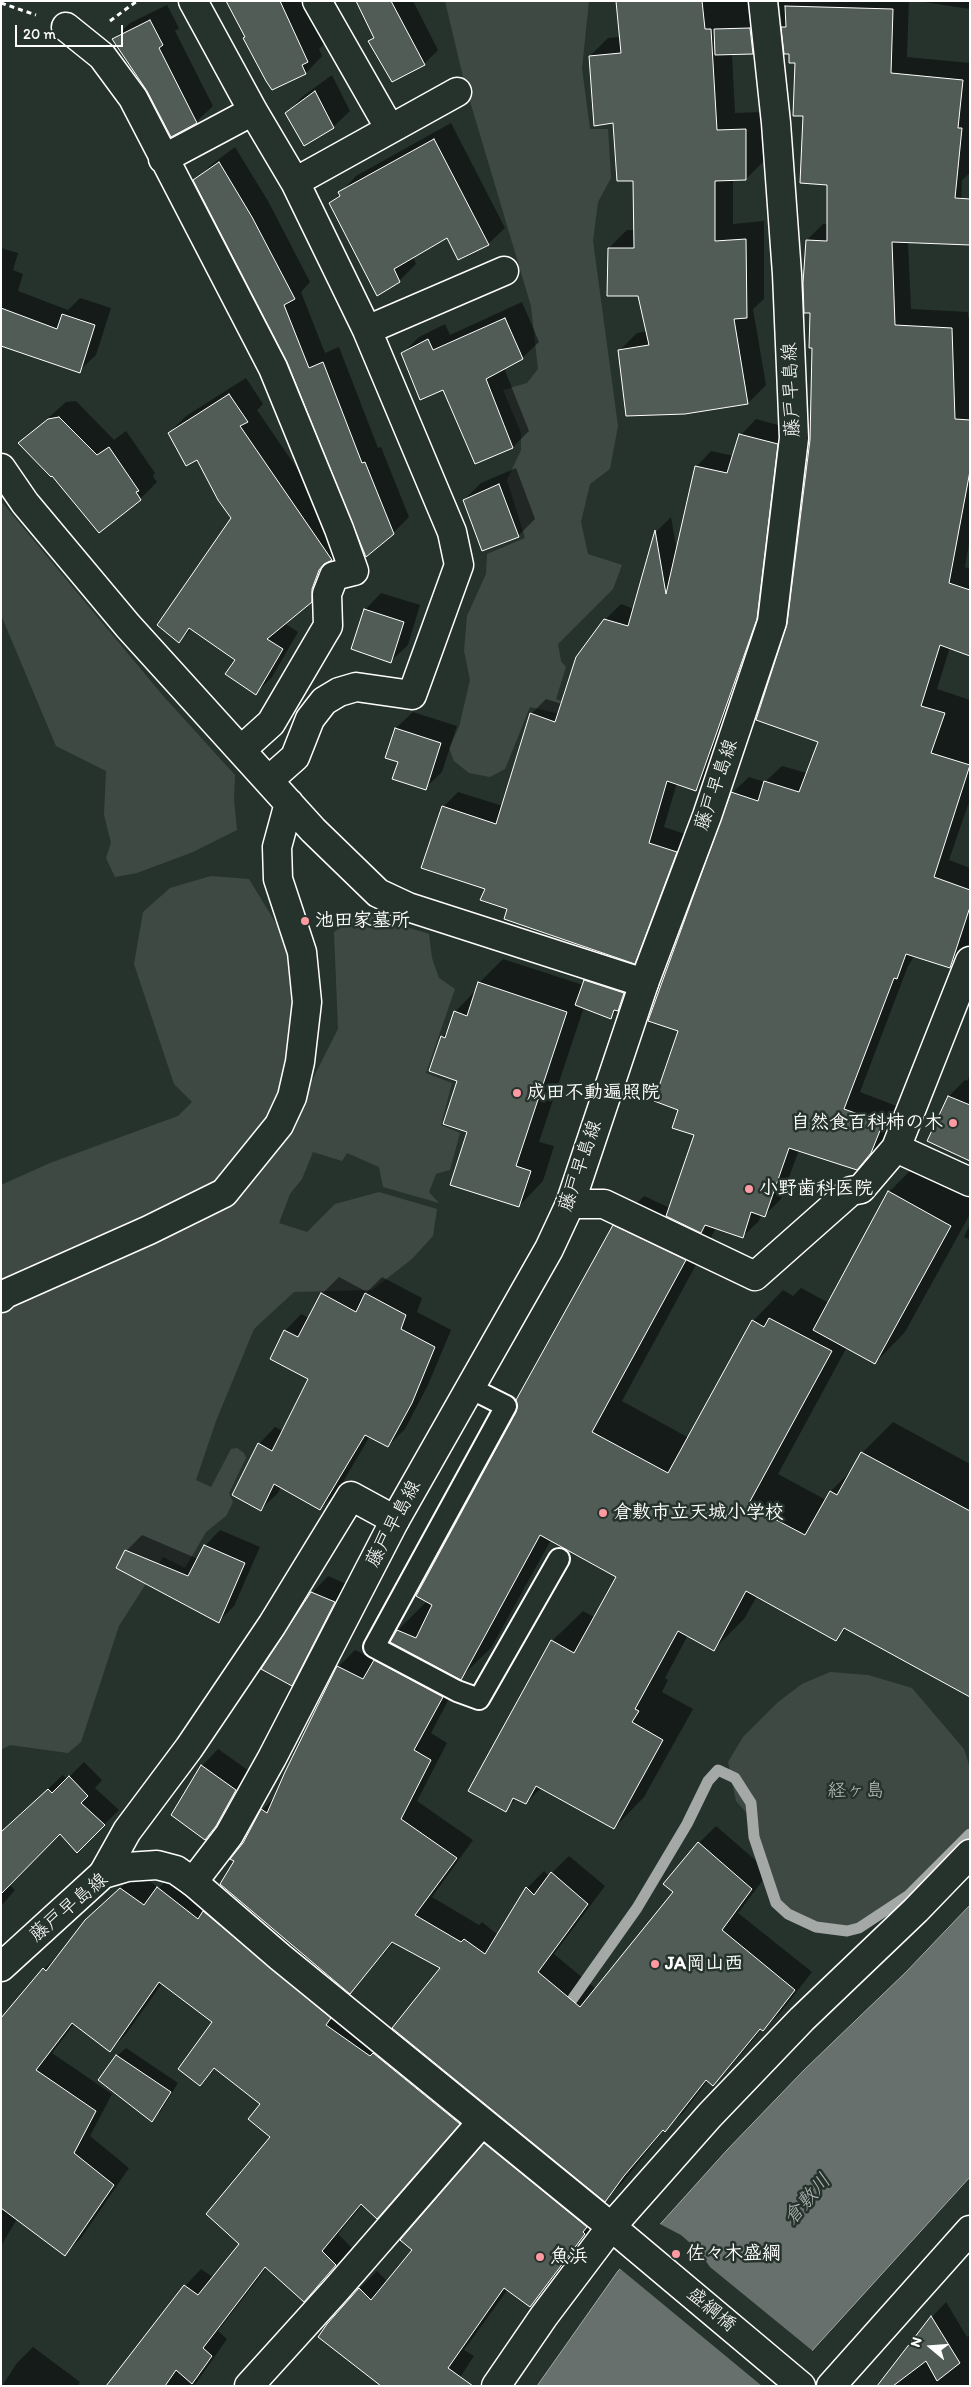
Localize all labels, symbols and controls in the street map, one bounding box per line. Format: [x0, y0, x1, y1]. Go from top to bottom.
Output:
scale bar [18, 15, 125, 47]
text: 20 m [23, 25, 56, 43]
street label: 藤戸早島線 [779, 342, 805, 438]
street label: 藤戸早島線 [691, 736, 743, 834]
place label: 池田家墓所 [315, 910, 410, 932]
marker: 池田家墓所 [299, 915, 311, 927]
place label: 成田不動遍照院 [527, 1082, 660, 1104]
marker: 成田不動遍照院 [511, 1087, 523, 1099]
place label: 自然食百科柿の木 [791, 1112, 943, 1134]
street label: 藤戸早島線 [555, 1117, 607, 1215]
marker: 自然食百科柿の木 [947, 1117, 959, 1129]
place label: 小野歯科医院 [759, 1178, 873, 1200]
marker: 小野歯科医院 [743, 1183, 755, 1195]
street label: 藤戸早島線 [362, 1477, 426, 1571]
place label: 倉敷市立天城小学校 [613, 1502, 784, 1524]
marker: 倉敷市立天城小学校 [597, 1507, 609, 1519]
park label: 経ヶ島 [828, 1780, 884, 1802]
street label: 藤戸早島線 [25, 1869, 113, 1947]
place label: JA岡山西 [665, 1953, 743, 1975]
marker: JA岡山西 [649, 1958, 661, 1970]
water label: 倉敷川 [779, 2169, 837, 2231]
place label: 佐々木盛綱 [686, 2243, 781, 2265]
place label: 魚浜 [550, 2246, 588, 2268]
marker: 佐々木盛綱 [670, 2248, 682, 2260]
marker: 魚浜 [534, 2251, 546, 2263]
street label: 盛綱橋 [682, 2283, 740, 2337]
north arrow [906, 2322, 956, 2372]
text: N [907, 2335, 926, 2349]

